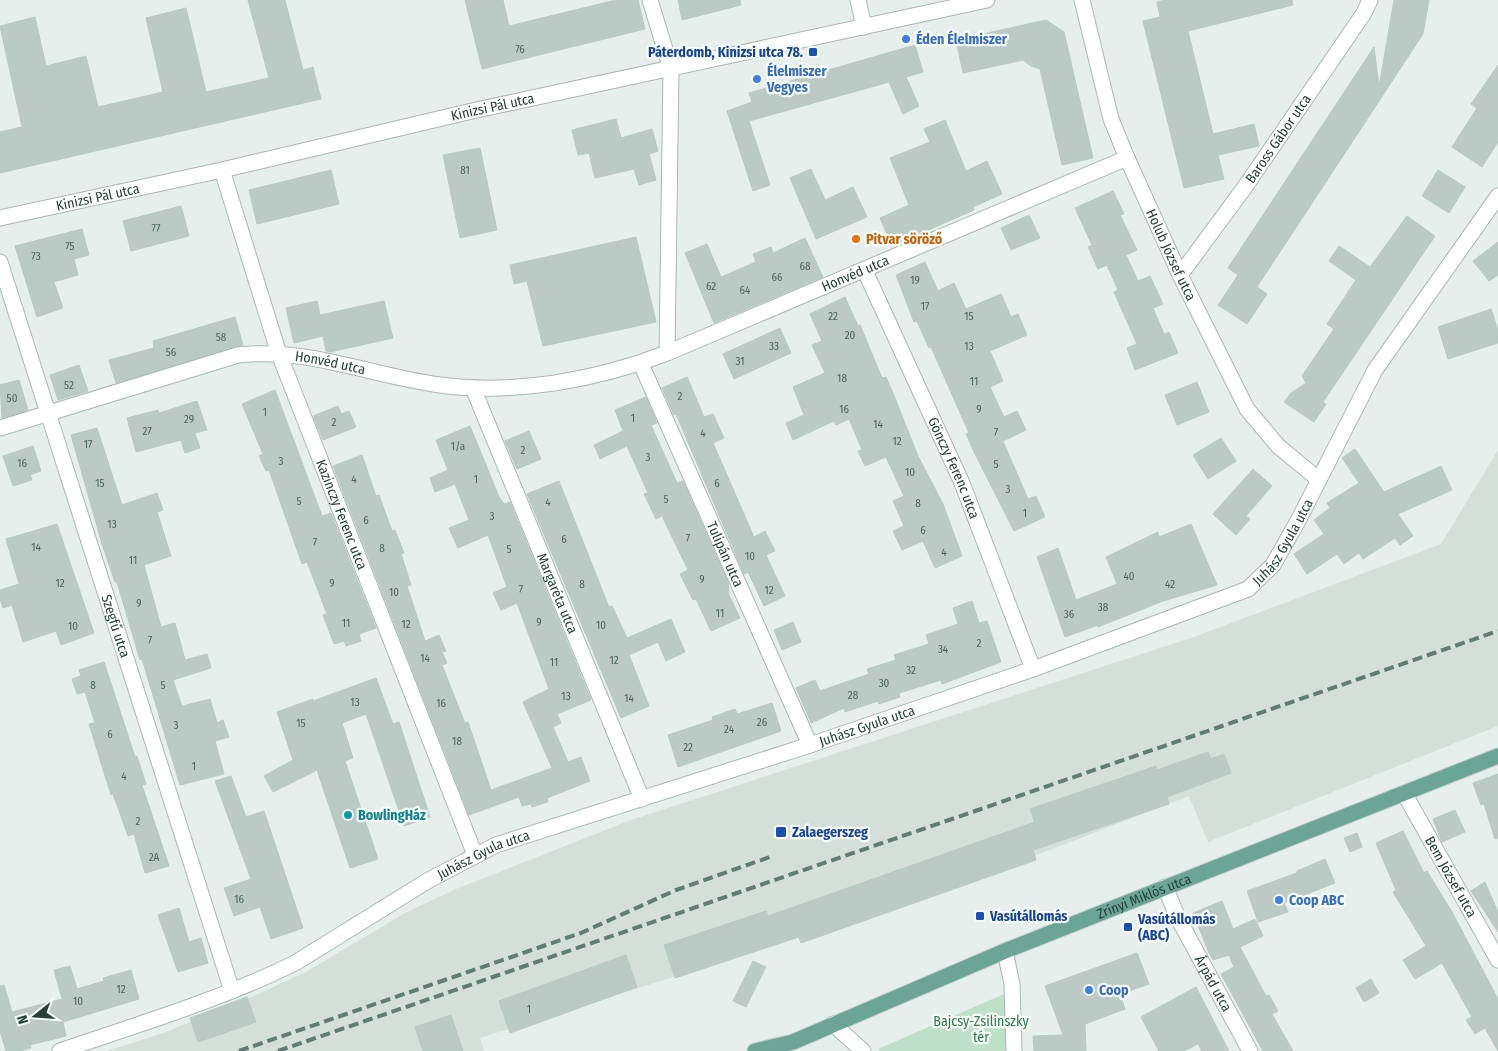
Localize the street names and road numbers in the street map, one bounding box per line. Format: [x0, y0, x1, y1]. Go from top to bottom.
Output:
street label: Kinizsi Pál utca [449, 90, 536, 125]
street label: Baross Gábor utca [1242, 91, 1315, 187]
street label: Kinizsi Pál utca [55, 180, 141, 215]
street label: Holub József utca [1142, 206, 1200, 304]
street label: Honvéd utca [819, 252, 892, 295]
street label: Honvéd utca [294, 348, 367, 378]
street label: Gönczy Ferenc utca [924, 415, 983, 521]
street label: Kazinczy Ferenc utca [312, 457, 371, 572]
street label: Juhász Gyula utca [1249, 496, 1317, 589]
street label: Tulipán utca [703, 519, 747, 590]
street label: Margaréta utca [533, 551, 581, 636]
street label: Szegfű utca [97, 593, 133, 660]
street label: Juhász Gyula utca [817, 702, 917, 750]
street label: Juhász Gyula utca [434, 827, 532, 883]
street label: Bem József utca [1421, 833, 1480, 920]
street label: Zrínyi Miklós utca [1094, 870, 1194, 923]
street label: Árpád utca [1191, 952, 1235, 1015]

